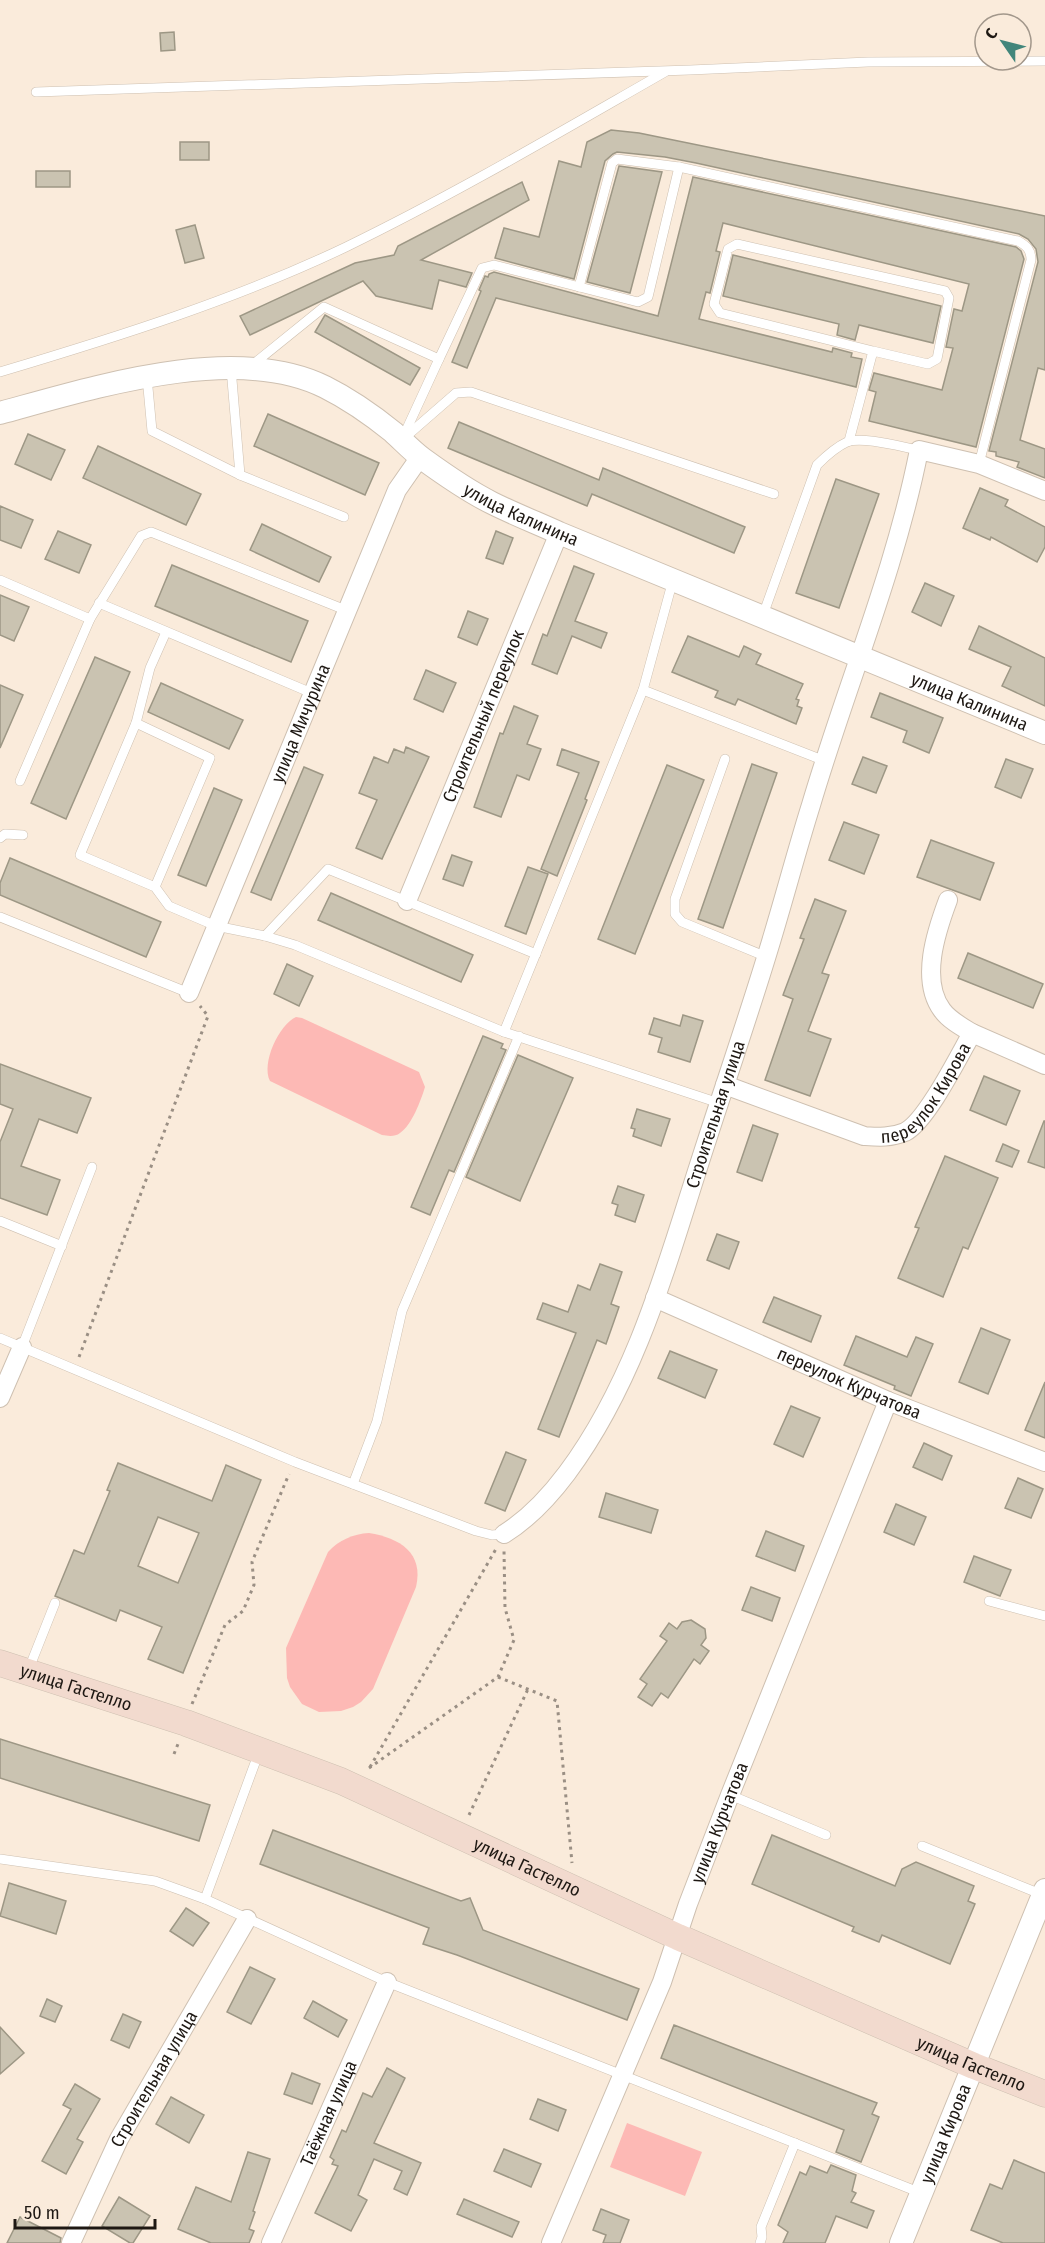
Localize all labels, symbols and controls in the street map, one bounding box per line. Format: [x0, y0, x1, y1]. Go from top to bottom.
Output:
north arrow [973, 12, 1033, 72]
text: С [981, 24, 1002, 43]
street label: улица Калинина [459, 478, 582, 551]
street label: Строительный переулок [438, 626, 529, 806]
street label: улица Мичурина [266, 660, 335, 786]
street label: улица Калинина [908, 668, 1031, 736]
street label: Строительная улица [681, 1038, 750, 1191]
street label: переулок Кирова [880, 1039, 976, 1148]
street label: переулок Курчатова [774, 1342, 924, 1424]
street label: улица Гастелло [18, 1659, 135, 1716]
street label: улица Курчатова [686, 1759, 753, 1886]
street label: улица Гастелло [470, 1833, 584, 1901]
street label: Строительная улица [106, 2007, 202, 2151]
street label: улица Гастелло [914, 2031, 1029, 2096]
street label: Таёжная улица [296, 2057, 362, 2169]
street label: улица Кирова [915, 2081, 976, 2187]
scale bar [15, 2192, 154, 2230]
text: 50 m [24, 2202, 60, 2224]

